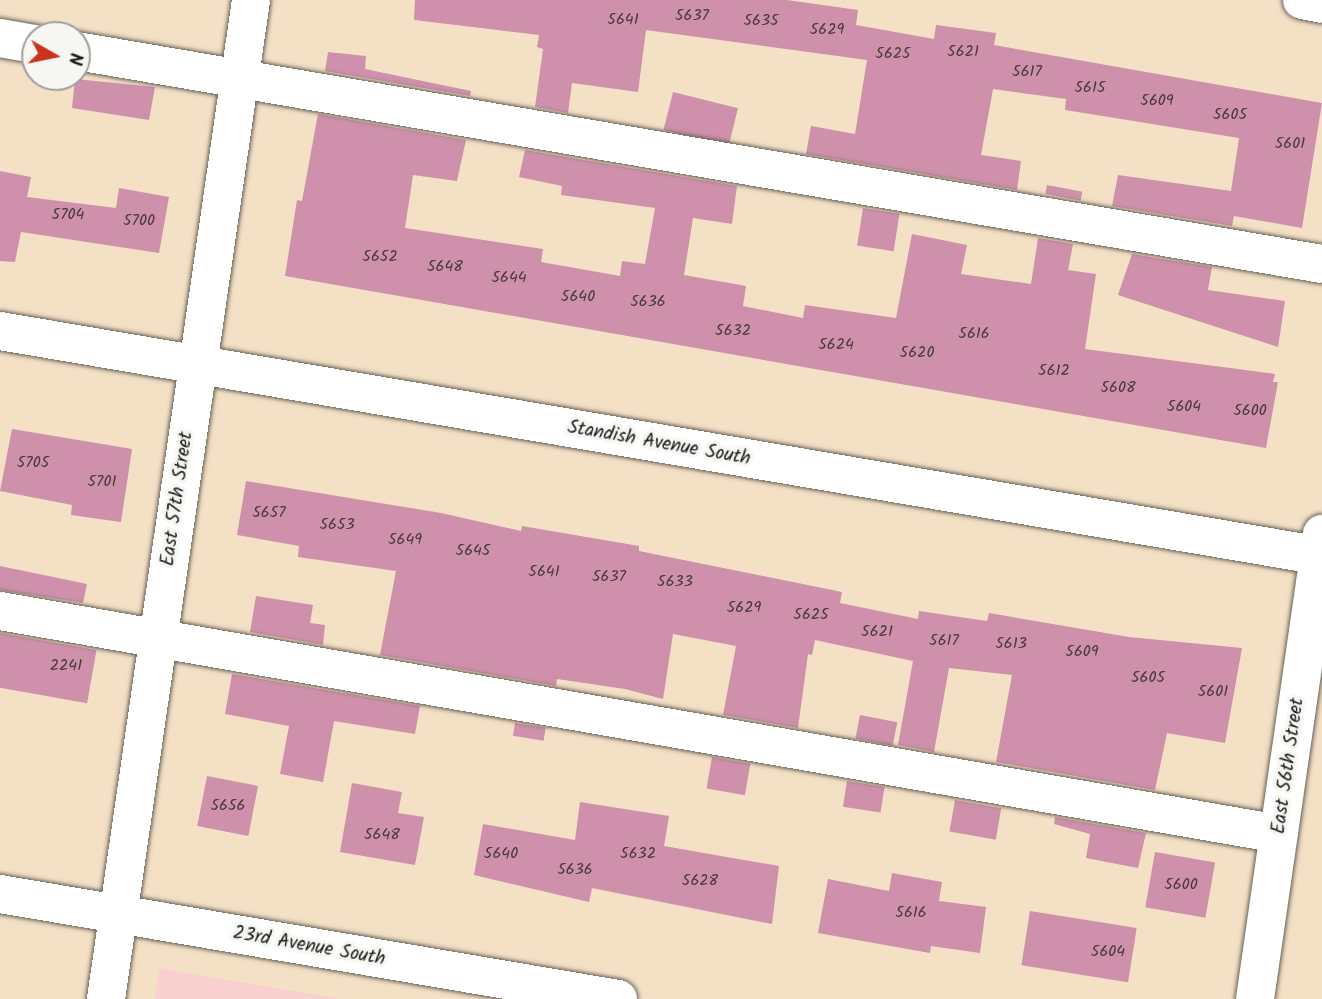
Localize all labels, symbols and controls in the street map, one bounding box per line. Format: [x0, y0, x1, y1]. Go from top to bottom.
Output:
house number: 5637 [675, 6, 709, 26]
house number: 5641 [607, 10, 639, 30]
house number: 5635 [743, 11, 779, 31]
house number: 5629 [810, 20, 844, 40]
north arrow [21, 21, 91, 91]
house number: 5621 [947, 42, 979, 62]
house number: 5625 [875, 44, 911, 64]
text: N [59, 51, 91, 67]
house number: 5617 [1012, 62, 1042, 82]
house number: 5615 [1074, 78, 1106, 98]
house number: 5609 [1140, 91, 1174, 111]
house number: 5605 [1213, 105, 1247, 125]
house number: 5601 [1275, 134, 1305, 154]
house number: 5704 [52, 205, 84, 225]
house number: 5700 [123, 211, 155, 231]
house number: 5652 [362, 247, 398, 267]
house number: 5648 [427, 257, 463, 277]
house number: 5644 [491, 268, 527, 288]
house number: 5640 [561, 287, 595, 307]
house number: 5636 [630, 292, 666, 312]
house number: 5632 [715, 321, 751, 341]
house number: 5616 [958, 324, 990, 344]
house number: 5624 [818, 335, 854, 355]
house number: 5620 [900, 343, 934, 363]
house number: 5612 [1038, 361, 1070, 381]
house number: 5608 [1100, 378, 1136, 398]
house number: 5604 [1167, 397, 1201, 417]
house number: 5600 [1233, 401, 1267, 421]
street label: Standish Avenue South [566, 417, 752, 471]
street label: East 57th Street [157, 430, 199, 568]
house number: 5705 [17, 453, 49, 473]
house number: 5701 [88, 472, 116, 492]
house number: 5657 [252, 503, 286, 523]
house number: 5653 [319, 515, 355, 535]
house number: 5649 [388, 530, 422, 550]
house number: 5645 [456, 541, 490, 561]
house number: 5641 [528, 562, 560, 582]
house number: 5637 [592, 567, 626, 587]
house number: 5633 [657, 572, 693, 592]
house number: 5629 [727, 598, 761, 618]
house number: 5625 [793, 605, 829, 625]
house number: 5621 [861, 622, 893, 642]
house number: 5617 [929, 631, 959, 651]
house number: 5613 [995, 634, 1027, 654]
house number: 5609 [1065, 642, 1099, 662]
house number: 2241 [50, 656, 82, 676]
house number: 5605 [1131, 668, 1165, 688]
house number: 5601 [1198, 682, 1228, 702]
street label: East 56th Street [1268, 696, 1310, 836]
house number: 5656 [211, 796, 245, 816]
house number: 5648 [364, 825, 400, 845]
house number: 5640 [484, 844, 518, 864]
house number: 5632 [620, 844, 656, 864]
house number: 5636 [557, 860, 593, 880]
house number: 5628 [682, 871, 718, 891]
house number: 5600 [1164, 875, 1198, 895]
house number: 5616 [895, 903, 927, 923]
street label: 23rd Avenue South [231, 922, 387, 972]
house number: 5604 [1091, 942, 1125, 962]

